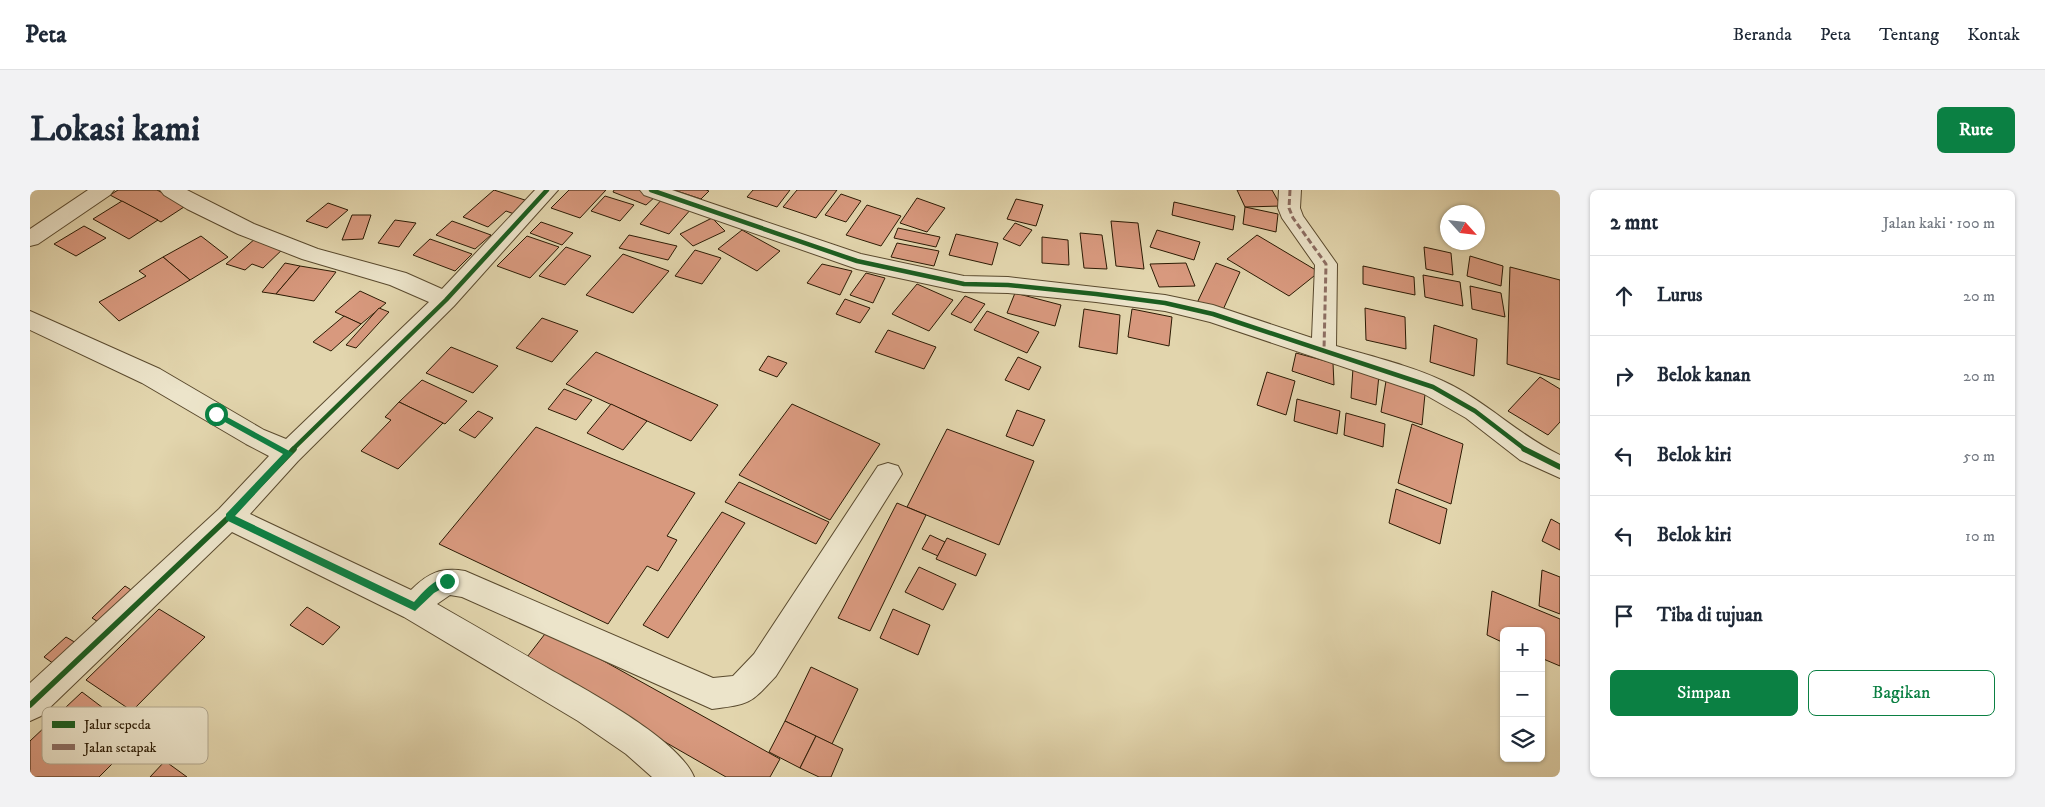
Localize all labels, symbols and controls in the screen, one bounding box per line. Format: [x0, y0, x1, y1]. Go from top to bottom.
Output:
text: Peta [25, 20, 66, 50]
text: Beranda [1733, 24, 1792, 46]
text: Peta [1820, 24, 1851, 46]
text: Tentang [1879, 24, 1939, 46]
text: Kontak [1967, 24, 2020, 46]
button: Rute [1937, 107, 2015, 153]
text: Lokasi kami [30, 108, 200, 152]
north arrow [1440, 205, 1485, 250]
text: 2 mnt [1610, 210, 1658, 236]
text: Jalan kaki · 100 m [1883, 213, 1995, 233]
icon: ahead [1610, 282, 1638, 310]
text: Lurus [1657, 284, 1702, 307]
text: 20 m [1963, 286, 1995, 306]
icon: right [1610, 362, 1638, 390]
text: Belok kanan [1657, 364, 1751, 387]
text: 20 m [1963, 366, 1995, 386]
route start [205, 403, 228, 426]
icon: left [1610, 442, 1638, 470]
text: Belok kiri [1657, 444, 1731, 467]
text: 50 m [1963, 446, 1995, 466]
icon: left [1610, 522, 1638, 550]
text: Belok kiri [1657, 524, 1731, 547]
text: 10 m [1965, 526, 1995, 546]
route end [436, 570, 459, 593]
icon: arrive [1610, 602, 1638, 630]
text: Tiba di tujuan [1657, 604, 1763, 627]
map controls [1500, 627, 1545, 762]
button: + [1500, 627, 1545, 672]
button: Simpan [1610, 670, 1798, 716]
button: Bagikan [1808, 670, 1995, 716]
button: − [1500, 672, 1545, 717]
legend [42, 707, 208, 764]
text: Jalur sepeda [82, 716, 151, 734]
button: layers [1500, 717, 1545, 762]
text: Jalan setapak [82, 739, 157, 757]

